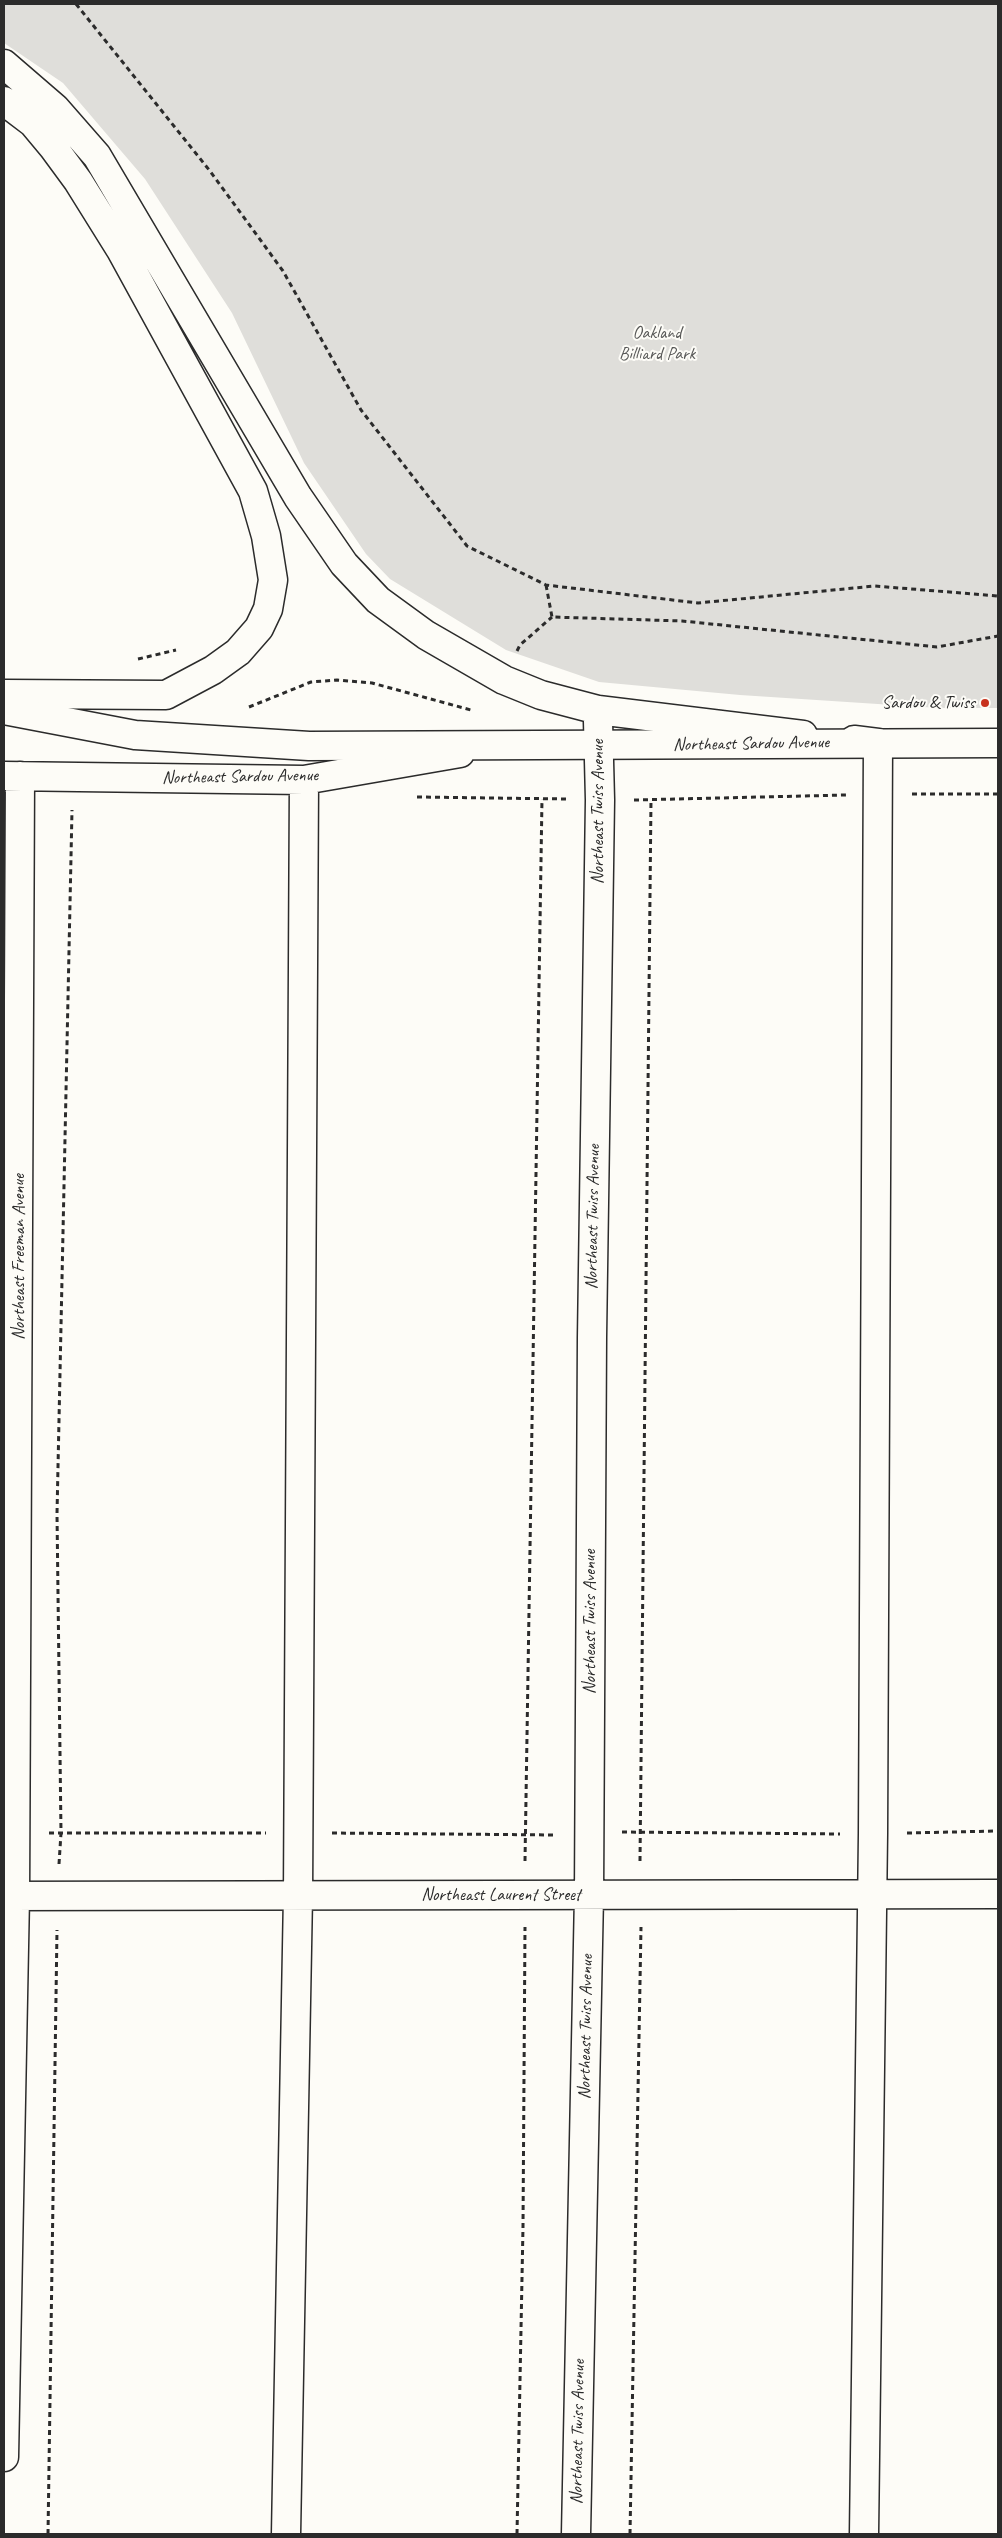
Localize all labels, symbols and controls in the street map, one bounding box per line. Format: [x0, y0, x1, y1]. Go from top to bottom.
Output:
park label: Oakland Billiard Park [619, 322, 695, 364]
place label: Sardou & Twiss [882, 692, 975, 714]
marker: Sardou & Twiss [979, 697, 991, 709]
street label: Northeast Sardou Avenue [673, 732, 829, 756]
street label: Northeast Twiss Avenue [587, 740, 609, 884]
street label: Northeast Sardou Avenue [162, 765, 318, 789]
street label: Northeast Twiss Avenue [581, 1144, 605, 1290]
street label: Northeast Freeman Avenue [8, 1174, 30, 1340]
street label: Northeast Twiss Avenue [579, 1550, 601, 1694]
street label: Northeast Laurent Street [421, 1884, 581, 1906]
street label: Northeast Twiss Avenue [574, 1954, 598, 2100]
street label: Northeast Twiss Avenue [566, 2359, 590, 2505]

